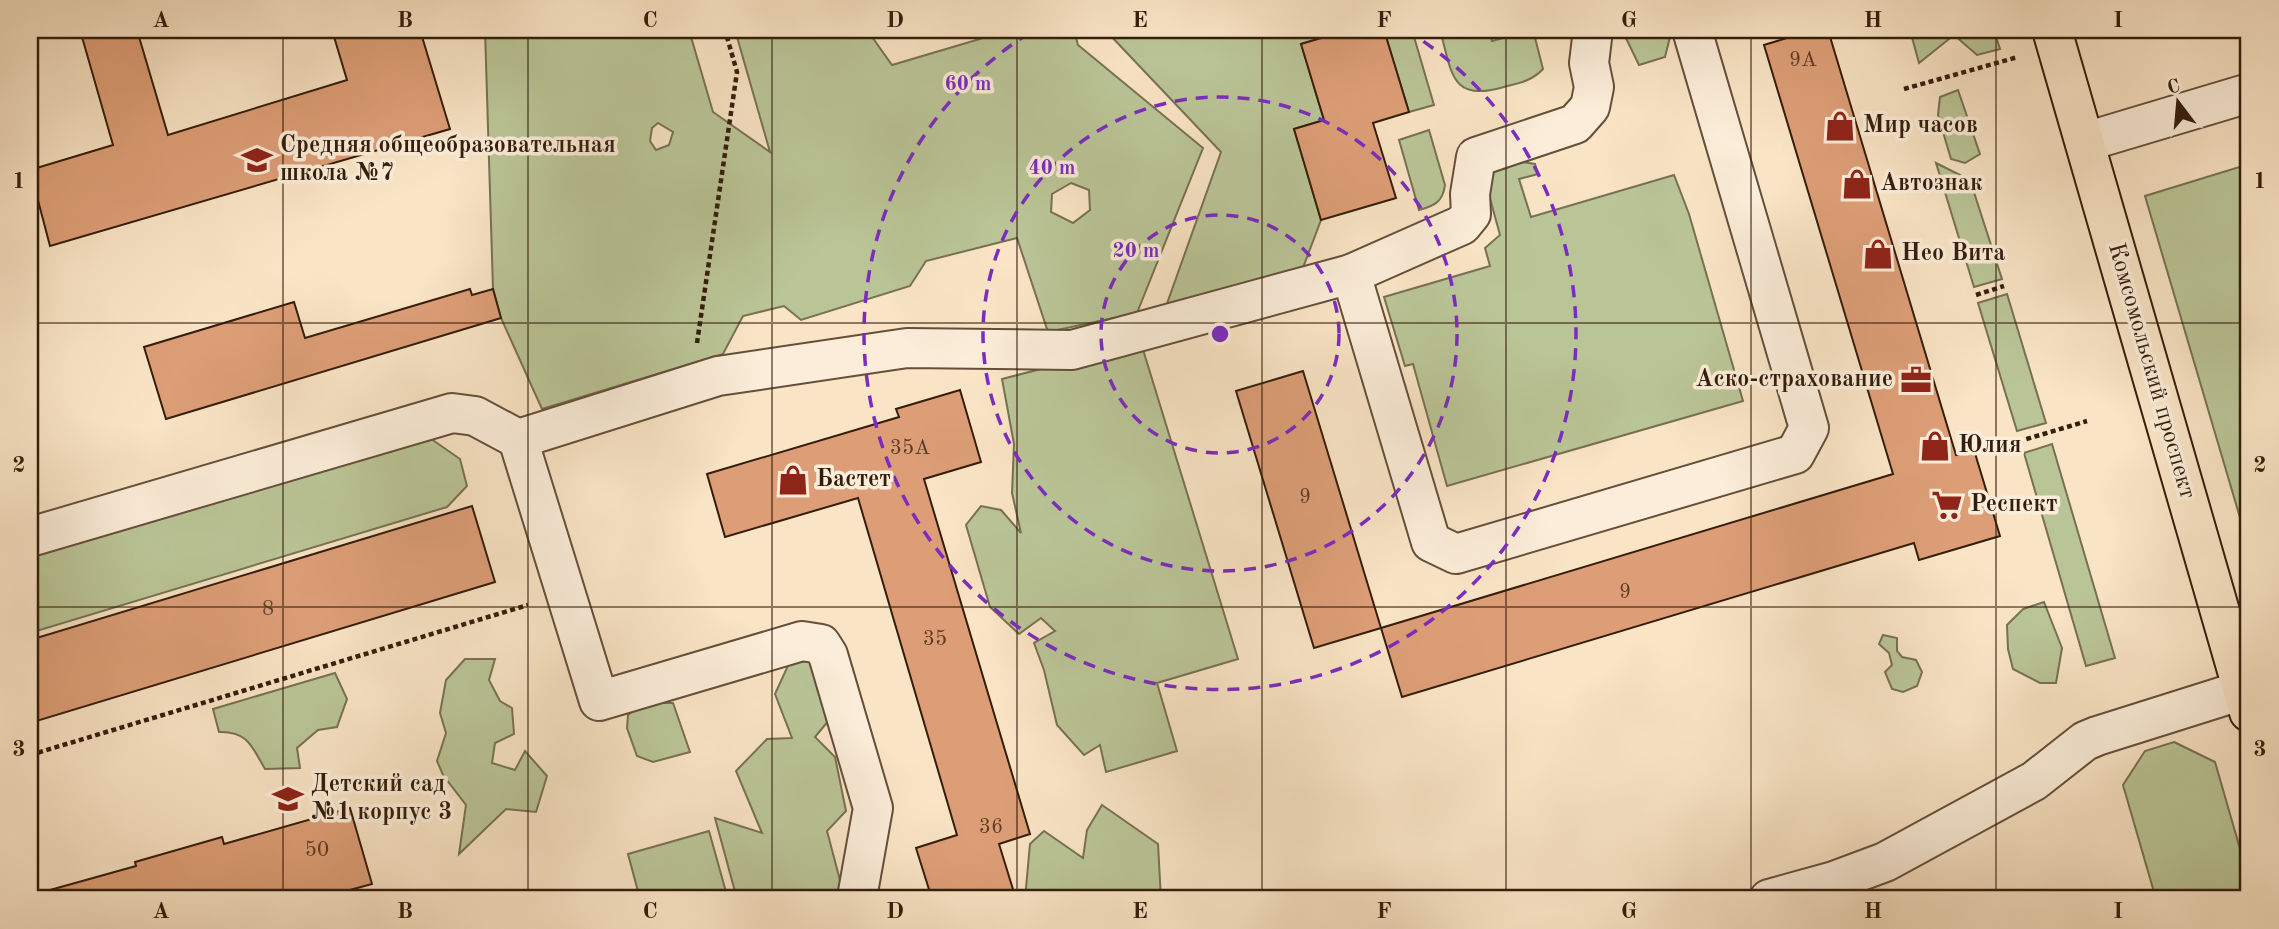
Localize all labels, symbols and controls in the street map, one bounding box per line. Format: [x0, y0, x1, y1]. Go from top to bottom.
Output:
text: A [152, 9, 170, 32]
text: B [397, 9, 413, 32]
text: C [642, 9, 658, 32]
text: D [886, 9, 904, 32]
text: E [1132, 9, 1148, 32]
text: F [1376, 9, 1392, 32]
text: G [1621, 9, 1637, 32]
text: H [1864, 9, 1882, 32]
text: I [2113, 9, 2123, 32]
house number: 9А [1789, 50, 1817, 71]
north arrow [2142, 66, 2212, 136]
text: 60 m [944, 74, 992, 95]
text: С [2165, 77, 2183, 99]
shop icon: Мир часов [1823, 109, 1857, 143]
place label: Мир часов [1863, 114, 1978, 138]
place label: Средняя общеобразовательная школа №7 [280, 134, 616, 186]
school or university icon: Средняя общеобразовательная школа №7 [240, 143, 274, 177]
text: 40 m [1028, 158, 1076, 179]
shop icon: Автознак [1840, 167, 1874, 201]
text: 1 [12, 170, 26, 193]
text: 1 [2253, 170, 2267, 193]
place label: Автознак [1880, 172, 1983, 196]
shop icon: Нео Вита [1861, 237, 1895, 271]
street label: Комсомольский проспект [2103, 240, 2199, 502]
text: 20 m [1112, 241, 1160, 262]
place label: Нео Вита [1901, 242, 2006, 266]
centre of rings [1208, 322, 1232, 346]
office icon: Аско-страхование [1899, 363, 1933, 397]
place label: Аско-страхование [1695, 368, 1893, 392]
shop icon: Юлия [1918, 429, 1952, 463]
place label: Юлия [1958, 434, 2022, 458]
house number: 35А [890, 438, 930, 459]
text: 2 [12, 454, 26, 477]
text: 2 [2253, 454, 2267, 477]
shop icon: Бастет [776, 463, 810, 497]
place label: Бастет [816, 468, 891, 492]
house number: 9 [1299, 487, 1311, 508]
supermarket icon: Респект [1930, 488, 1964, 522]
place label: Респект [1970, 493, 2058, 517]
house number: 9 [1619, 582, 1631, 603]
house number: 8 [262, 599, 274, 620]
house number: 35 [923, 629, 947, 650]
text: 3 [12, 738, 26, 761]
text: 3 [2253, 738, 2267, 761]
place label: Детский сад №1 корпус 3 [311, 773, 452, 825]
school or university icon: Детский сад №1 корпус 3 [271, 782, 305, 816]
house number: 36 [979, 817, 1003, 838]
house number: 50 [305, 840, 329, 861]
text: A [152, 900, 170, 923]
text: B [397, 900, 413, 923]
text: C [642, 900, 658, 923]
text: D [886, 900, 904, 923]
text: E [1132, 900, 1148, 923]
text: F [1376, 900, 1392, 923]
text: G [1621, 900, 1637, 923]
text: H [1864, 900, 1882, 923]
text: I [2113, 900, 2123, 923]

